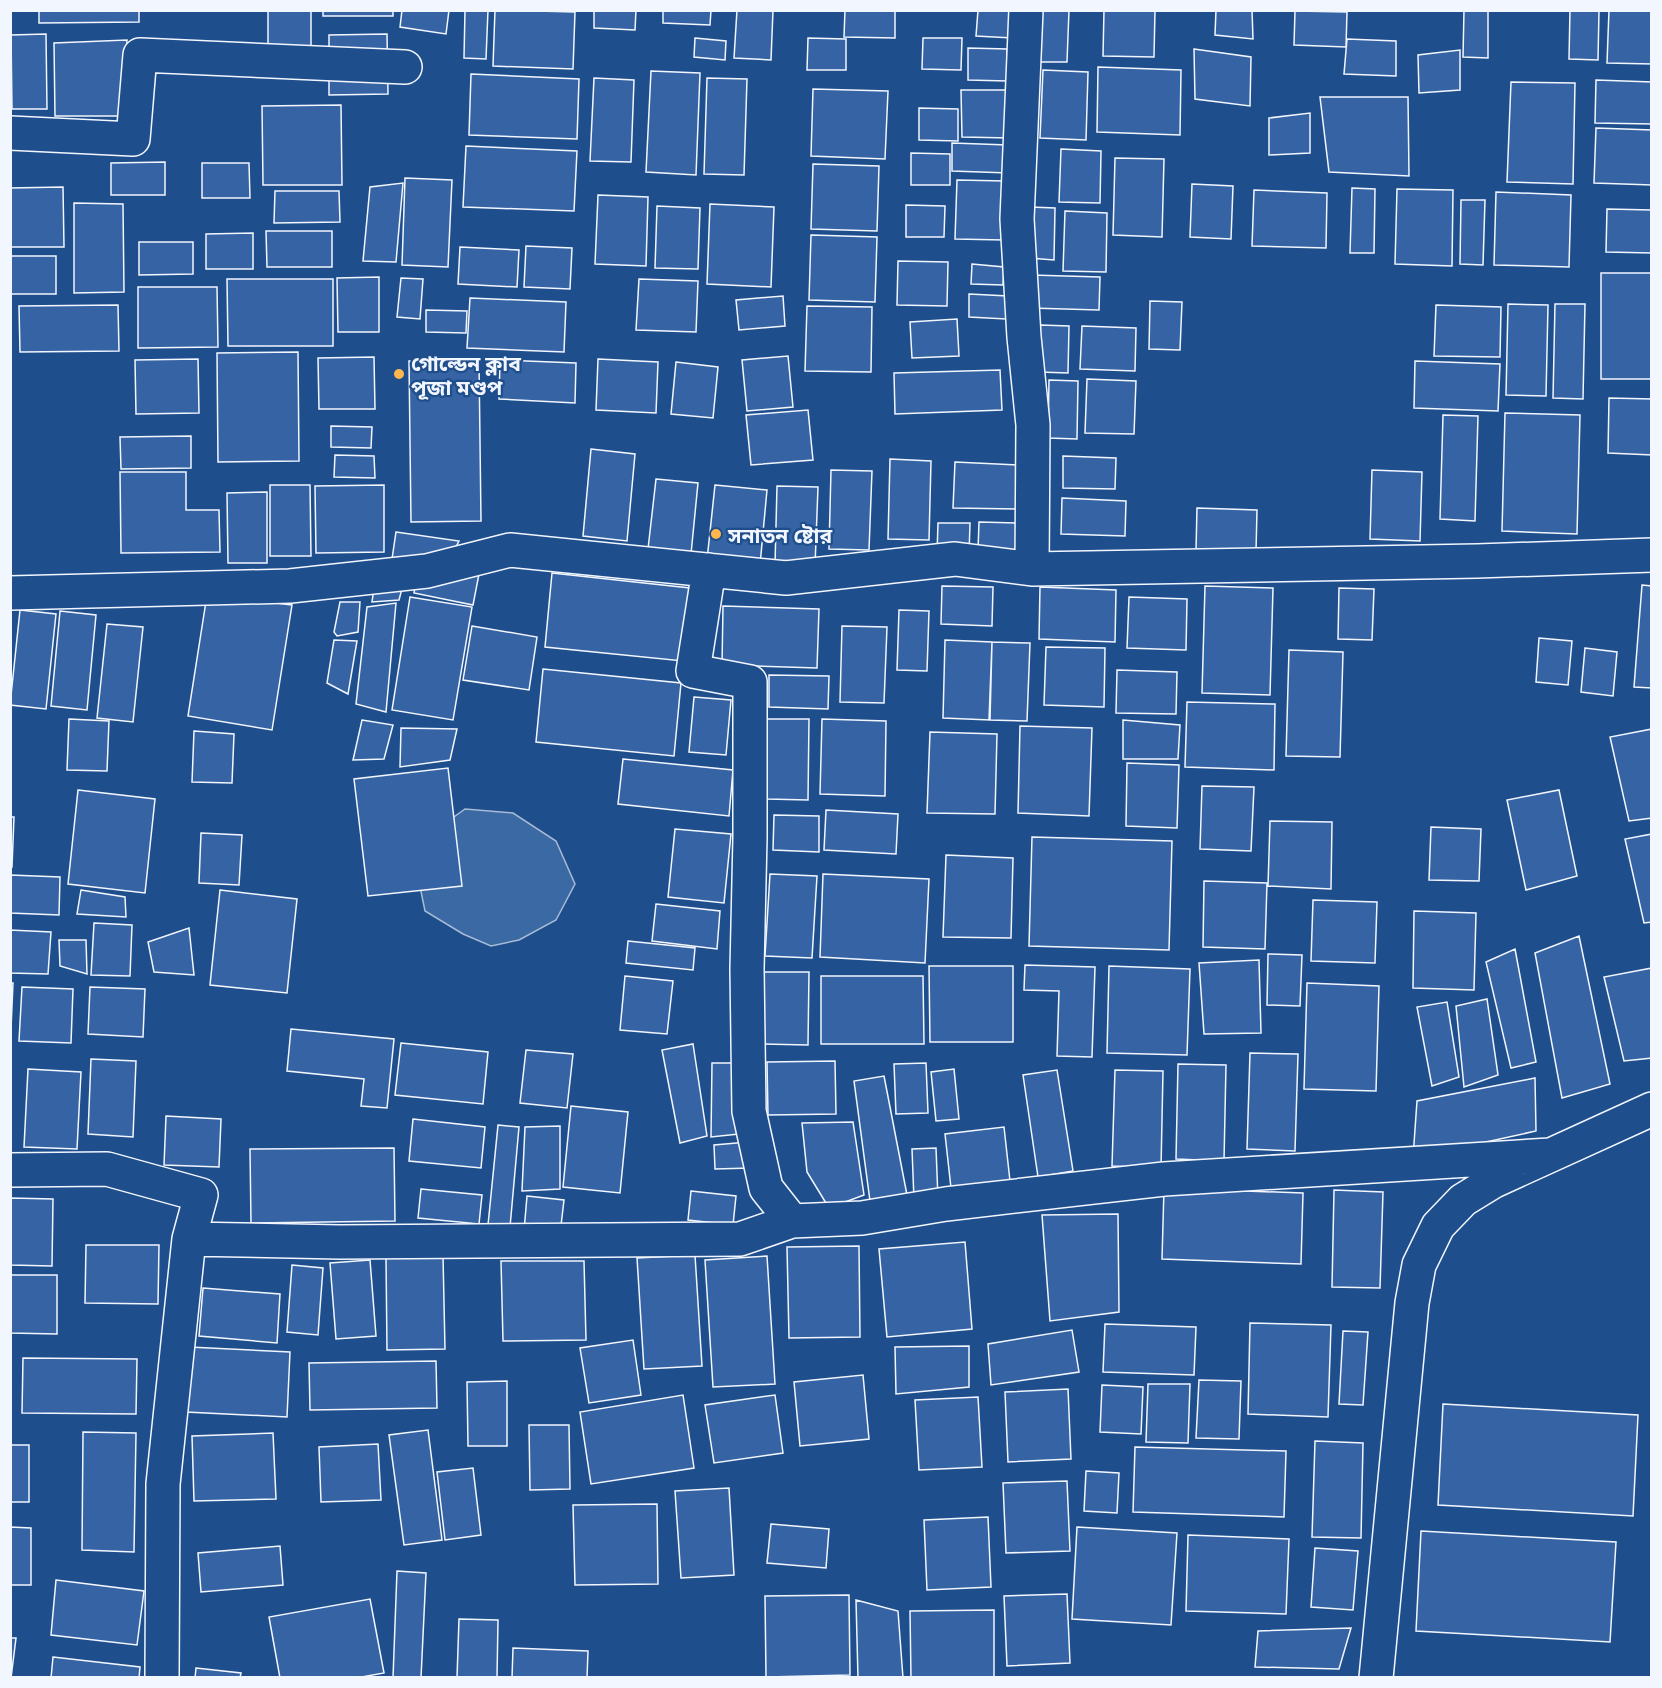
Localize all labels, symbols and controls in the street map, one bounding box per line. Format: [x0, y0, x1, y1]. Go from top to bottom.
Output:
place label: গোল্ডেন ক্লাব পূজা মণ্ডপ [411, 350, 521, 400]
marker: গোল্ডেন ক্লাব পূজা মণ্ডপ [392, 367, 406, 381]
place label: সনাতন ষ্টোর [727, 522, 832, 547]
marker: সনাতন ষ্টোর [709, 527, 723, 541]

